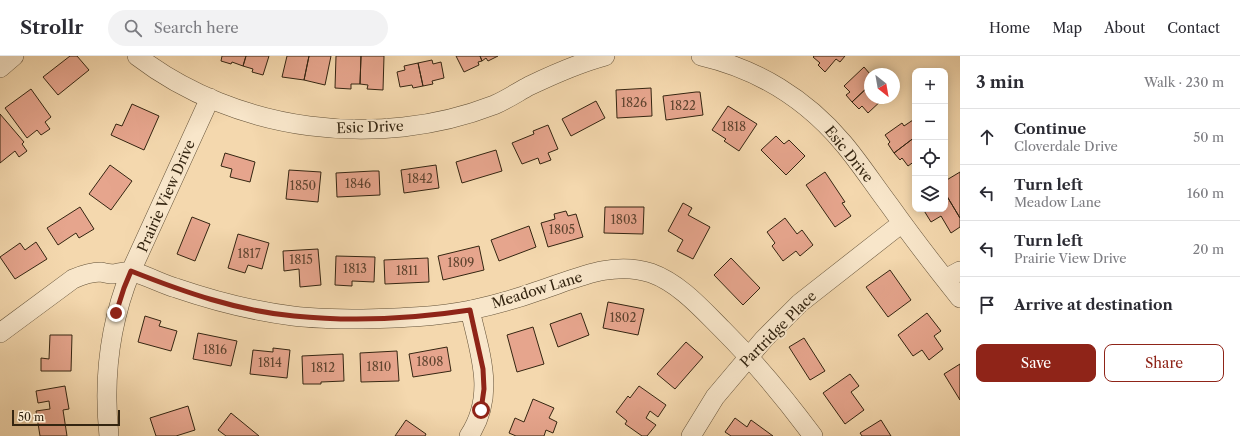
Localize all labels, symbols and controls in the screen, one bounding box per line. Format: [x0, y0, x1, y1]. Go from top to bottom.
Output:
search box [108, 10, 388, 46]
text: Strollr [20, 16, 84, 39]
icon: search [122, 17, 144, 39]
text: Search here [154, 18, 239, 37]
text: Home [989, 19, 1030, 37]
text: Map [1052, 19, 1082, 37]
text: About [1104, 19, 1145, 37]
text: Contact [1167, 19, 1220, 37]
north arrow [864, 68, 900, 104]
map controls [912, 68, 948, 212]
button: + [912, 68, 948, 104]
text: 3 min [976, 72, 1025, 92]
text: Walk · 230 m [1144, 74, 1224, 90]
house number: 1826 [621, 95, 647, 110]
house number: 1822 [670, 98, 696, 113]
button: − [912, 104, 948, 140]
street label: Esic Drive [336, 117, 404, 137]
house number: 1818 [722, 119, 746, 134]
text: Continue [1014, 119, 1086, 138]
street label: Esic Drive [821, 122, 877, 186]
icon: ahead [976, 126, 998, 148]
text: 50 m [1193, 129, 1224, 145]
street label: Prairie View Drive [133, 137, 199, 255]
text: Cloverdale Drive [1014, 138, 1118, 154]
button: locate [912, 140, 948, 176]
house number: 1842 [407, 171, 433, 186]
text: Turn left [1014, 175, 1083, 194]
house number: 1846 [345, 176, 371, 191]
button: layers [912, 176, 948, 212]
house number: 1850 [290, 178, 316, 193]
icon: left [976, 182, 998, 204]
text: 160 m [1187, 185, 1224, 201]
text: Meadow Lane [1014, 194, 1101, 210]
house number: 1803 [611, 212, 637, 227]
house number: 1805 [549, 222, 575, 237]
text: Turn left [1014, 231, 1083, 250]
icon: left [976, 238, 998, 260]
text: 20 m [1193, 241, 1224, 257]
house number: 1817 [237, 246, 261, 261]
text: Prairie View Drive [1014, 250, 1127, 266]
house number: 1815 [289, 252, 313, 267]
house number: 1809 [448, 255, 474, 270]
house number: 1813 [343, 261, 367, 276]
house number: 1811 [396, 263, 418, 278]
street label: Meadow Lane [490, 268, 585, 312]
street label: Partridge Place [736, 287, 820, 371]
icon: arrive [976, 294, 998, 316]
text: Arrive at destination [1014, 295, 1173, 314]
route end [107, 304, 125, 322]
house number: 1802 [610, 310, 636, 325]
house number: 1816 [203, 342, 227, 357]
button: Save [976, 344, 1096, 382]
button: Share [1104, 344, 1224, 382]
house number: 1808 [417, 354, 443, 369]
house number: 1814 [258, 355, 282, 370]
house number: 1810 [367, 359, 391, 374]
house number: 1812 [311, 360, 335, 375]
route start [472, 401, 490, 419]
scale bar [12, 408, 120, 427]
text: 50 m [18, 410, 44, 424]

